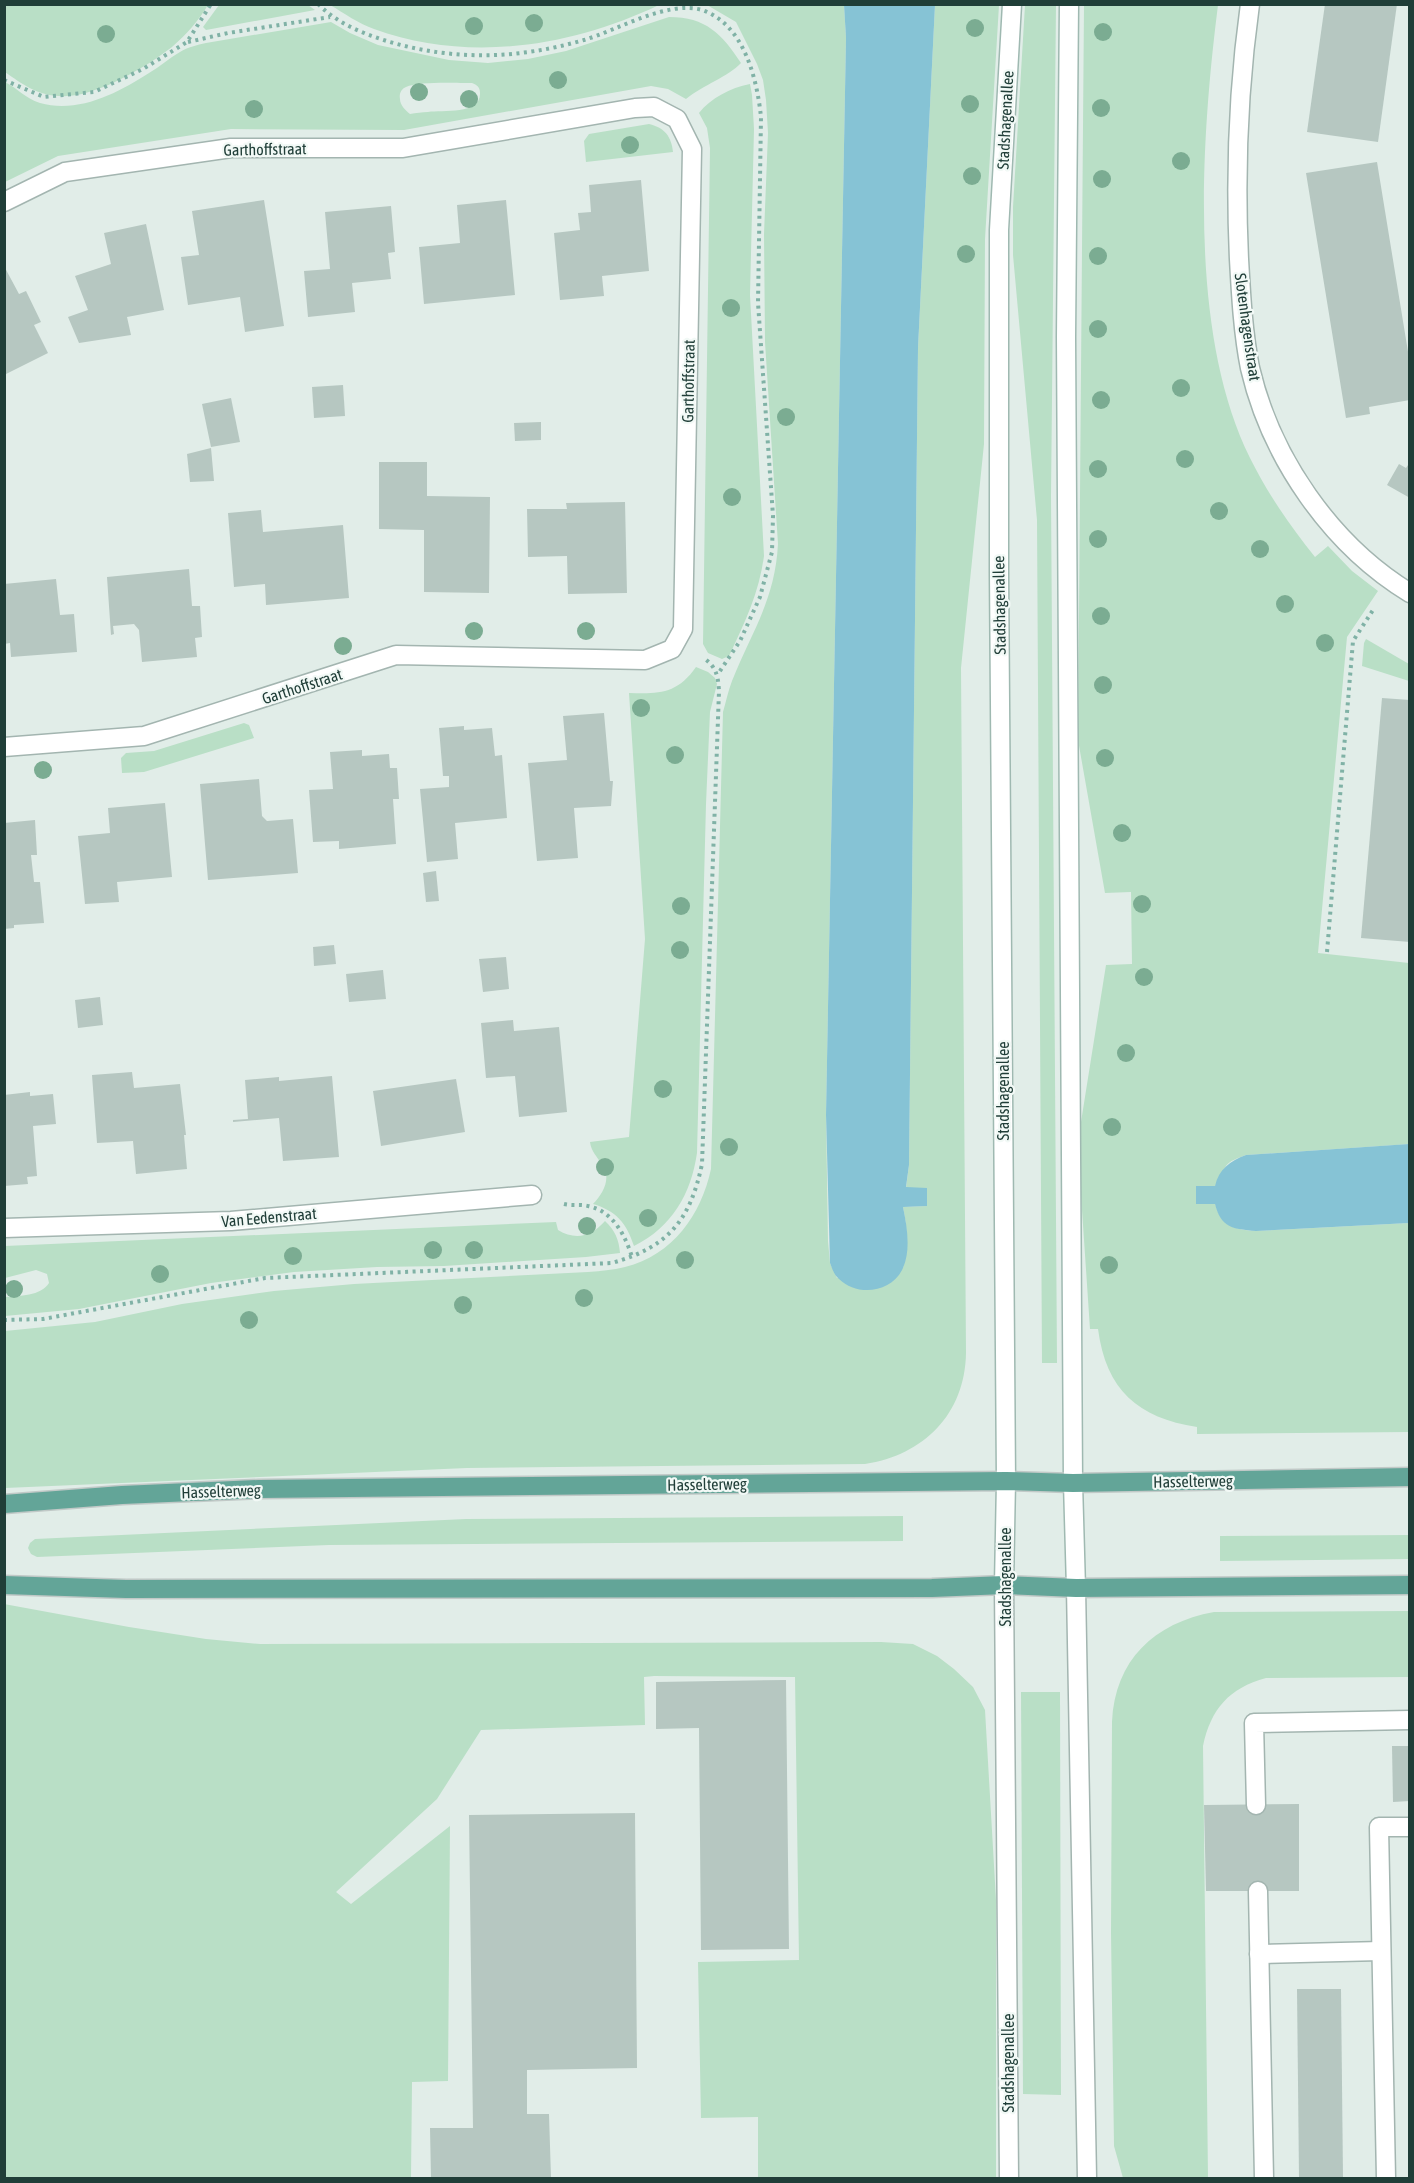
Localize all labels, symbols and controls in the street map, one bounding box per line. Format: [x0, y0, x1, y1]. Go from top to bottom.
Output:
street label: Stadshagenallee [993, 70, 1018, 170]
street label: Garthoffstraat [223, 139, 307, 159]
street label: Slotenhagenstraat [1231, 272, 1265, 383]
street label: Garthoffstraat [678, 339, 698, 423]
street label: Stadshagenallee [989, 555, 1010, 655]
street label: Garthoffstraat [260, 664, 345, 707]
street label: Stadshagenallee [994, 1042, 1013, 1141]
street label: Van Eedenstraat [221, 1204, 318, 1230]
street label: Hasselterweg [1153, 1471, 1233, 1492]
street label: Hasselterweg [667, 1474, 747, 1495]
street label: Hasselterweg [181, 1481, 261, 1502]
street label: Stadshagenallee [996, 1528, 1015, 1627]
street label: Stadshagenallee [999, 2014, 1018, 2113]

